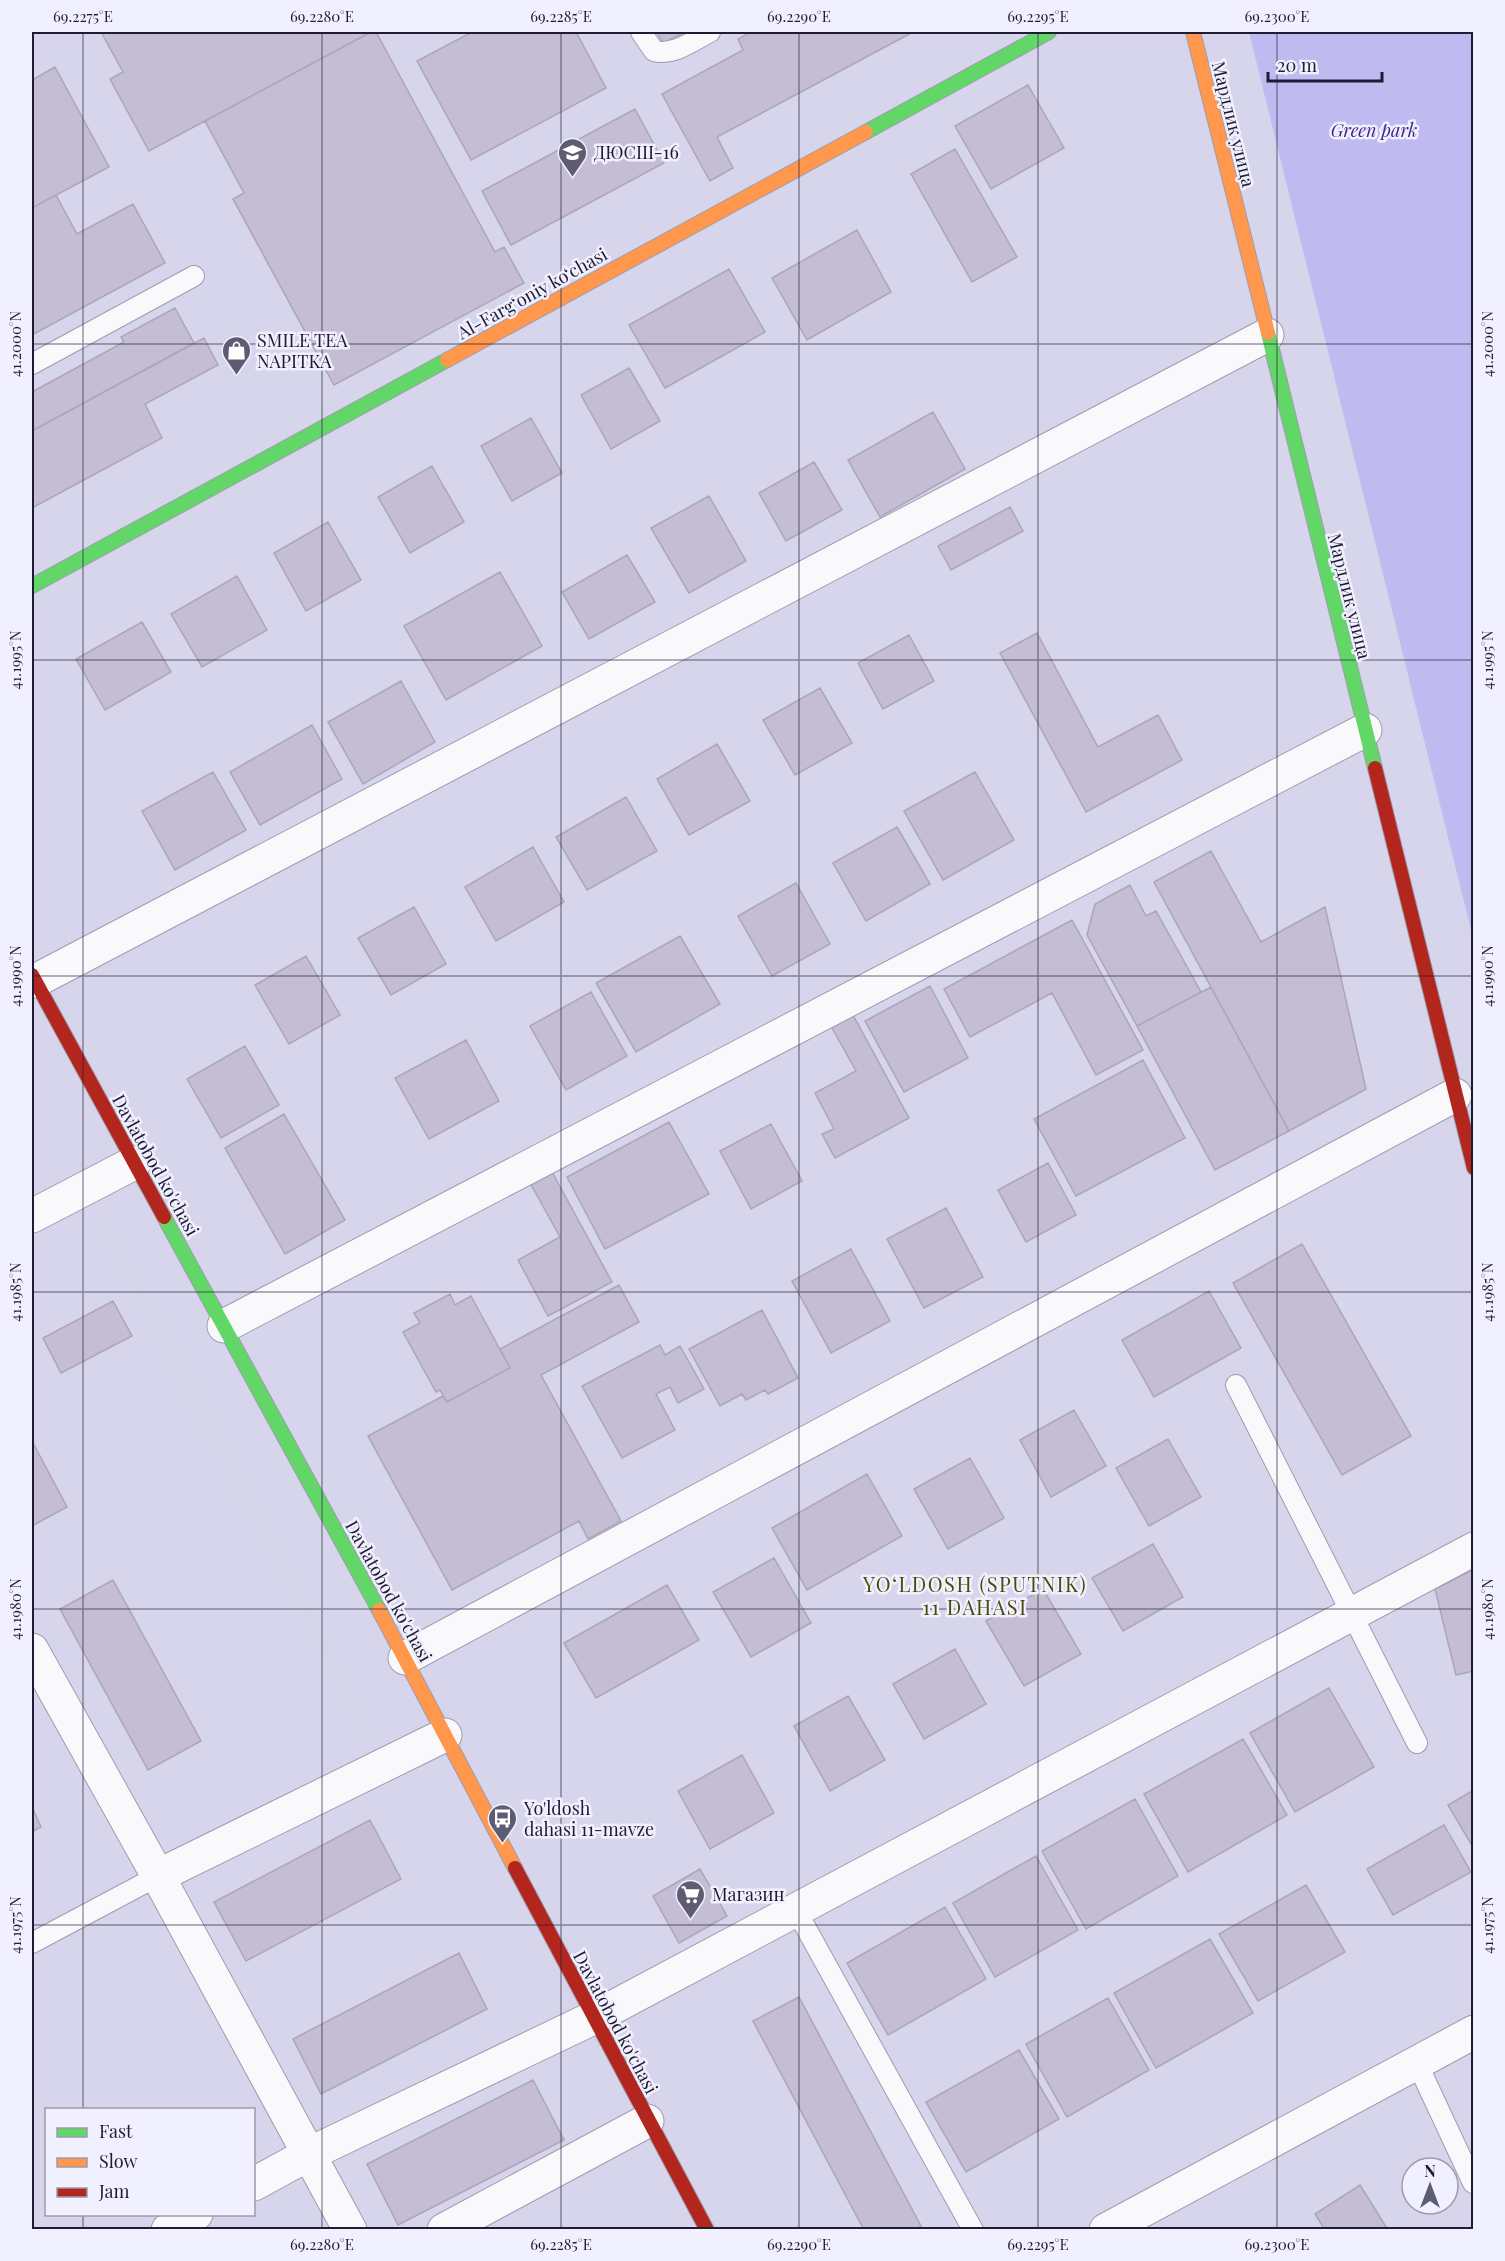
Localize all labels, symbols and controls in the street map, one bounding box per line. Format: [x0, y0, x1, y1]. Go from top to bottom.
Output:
text: 69.2275°E [53, 6, 113, 26]
text: 69.2280°E [290, 6, 354, 26]
text: 69.2285°E [530, 6, 592, 26]
text: 69.2290°E [767, 6, 831, 26]
text: 69.2295°E [1007, 6, 1069, 26]
text: 69.2300°E [1245, 6, 1309, 26]
scale bar [1268, 45, 1382, 83]
text: 20 m [1277, 53, 1317, 77]
street label: Мардлик улица [1207, 59, 1261, 189]
park label: Green park [1331, 118, 1417, 142]
school or university icon: ДЮСШ-16 [557, 136, 589, 178]
place label: ДЮСШ-16 [594, 140, 679, 164]
street label: Al-Farg‘oniy ko‘chasi [452, 242, 611, 345]
text: 41.2000°N [5, 311, 25, 377]
text: 41.2000°N [1477, 311, 1497, 377]
place label: SMILE TEA NAPITKA [257, 328, 348, 373]
shop icon: SMILE TEA NAPITKA [220, 334, 252, 376]
street label: Мардлик улица [1323, 531, 1377, 661]
text: 41.1995°N [5, 630, 25, 690]
text: 41.1995°N [1477, 630, 1497, 690]
text: 41.1990°N [5, 945, 25, 1007]
text: 41.1990°N [1477, 945, 1497, 1007]
street label: Davlatobod ko'chasi [107, 1090, 205, 1240]
text: 41.1985°N [5, 1262, 25, 1322]
text: 41.1985°N [1477, 1262, 1497, 1322]
street label: Davlatobod ko'chasi [340, 1516, 438, 1666]
district label: YO‘LDOSH (SPUTNIK) 11 DAHASI [862, 1570, 1087, 1620]
text: 41.1980°N [5, 1578, 25, 1640]
text: 41.1980°N [1477, 1578, 1497, 1640]
place label: Yo'ldosh dahasi 11-mavze [523, 1796, 654, 1841]
bus stop icon: Yo'ldosh dahasi 11-mavze [487, 1802, 519, 1844]
supermarket icon: Магазин [675, 1878, 707, 1920]
place label: Магазин [712, 1882, 785, 1906]
text: 41.1975°N [5, 1896, 25, 1954]
text: 41.1975°N [1477, 1896, 1497, 1954]
street label: Davlatobod ko'chasi [568, 1946, 664, 2098]
legend [45, 2108, 255, 2216]
text: Fast [99, 2119, 133, 2143]
text: Slow [99, 2149, 137, 2173]
north arrow [1400, 2156, 1460, 2216]
text: N [1424, 2160, 1436, 2181]
text: Jam [98, 2179, 129, 2203]
text: 69.2280°E [290, 2234, 354, 2254]
text: 69.2285°E [530, 2234, 592, 2254]
text: 69.2290°E [767, 2234, 831, 2254]
text: 69.2295°E [1007, 2234, 1069, 2254]
text: 69.2300°E [1245, 2234, 1309, 2254]

